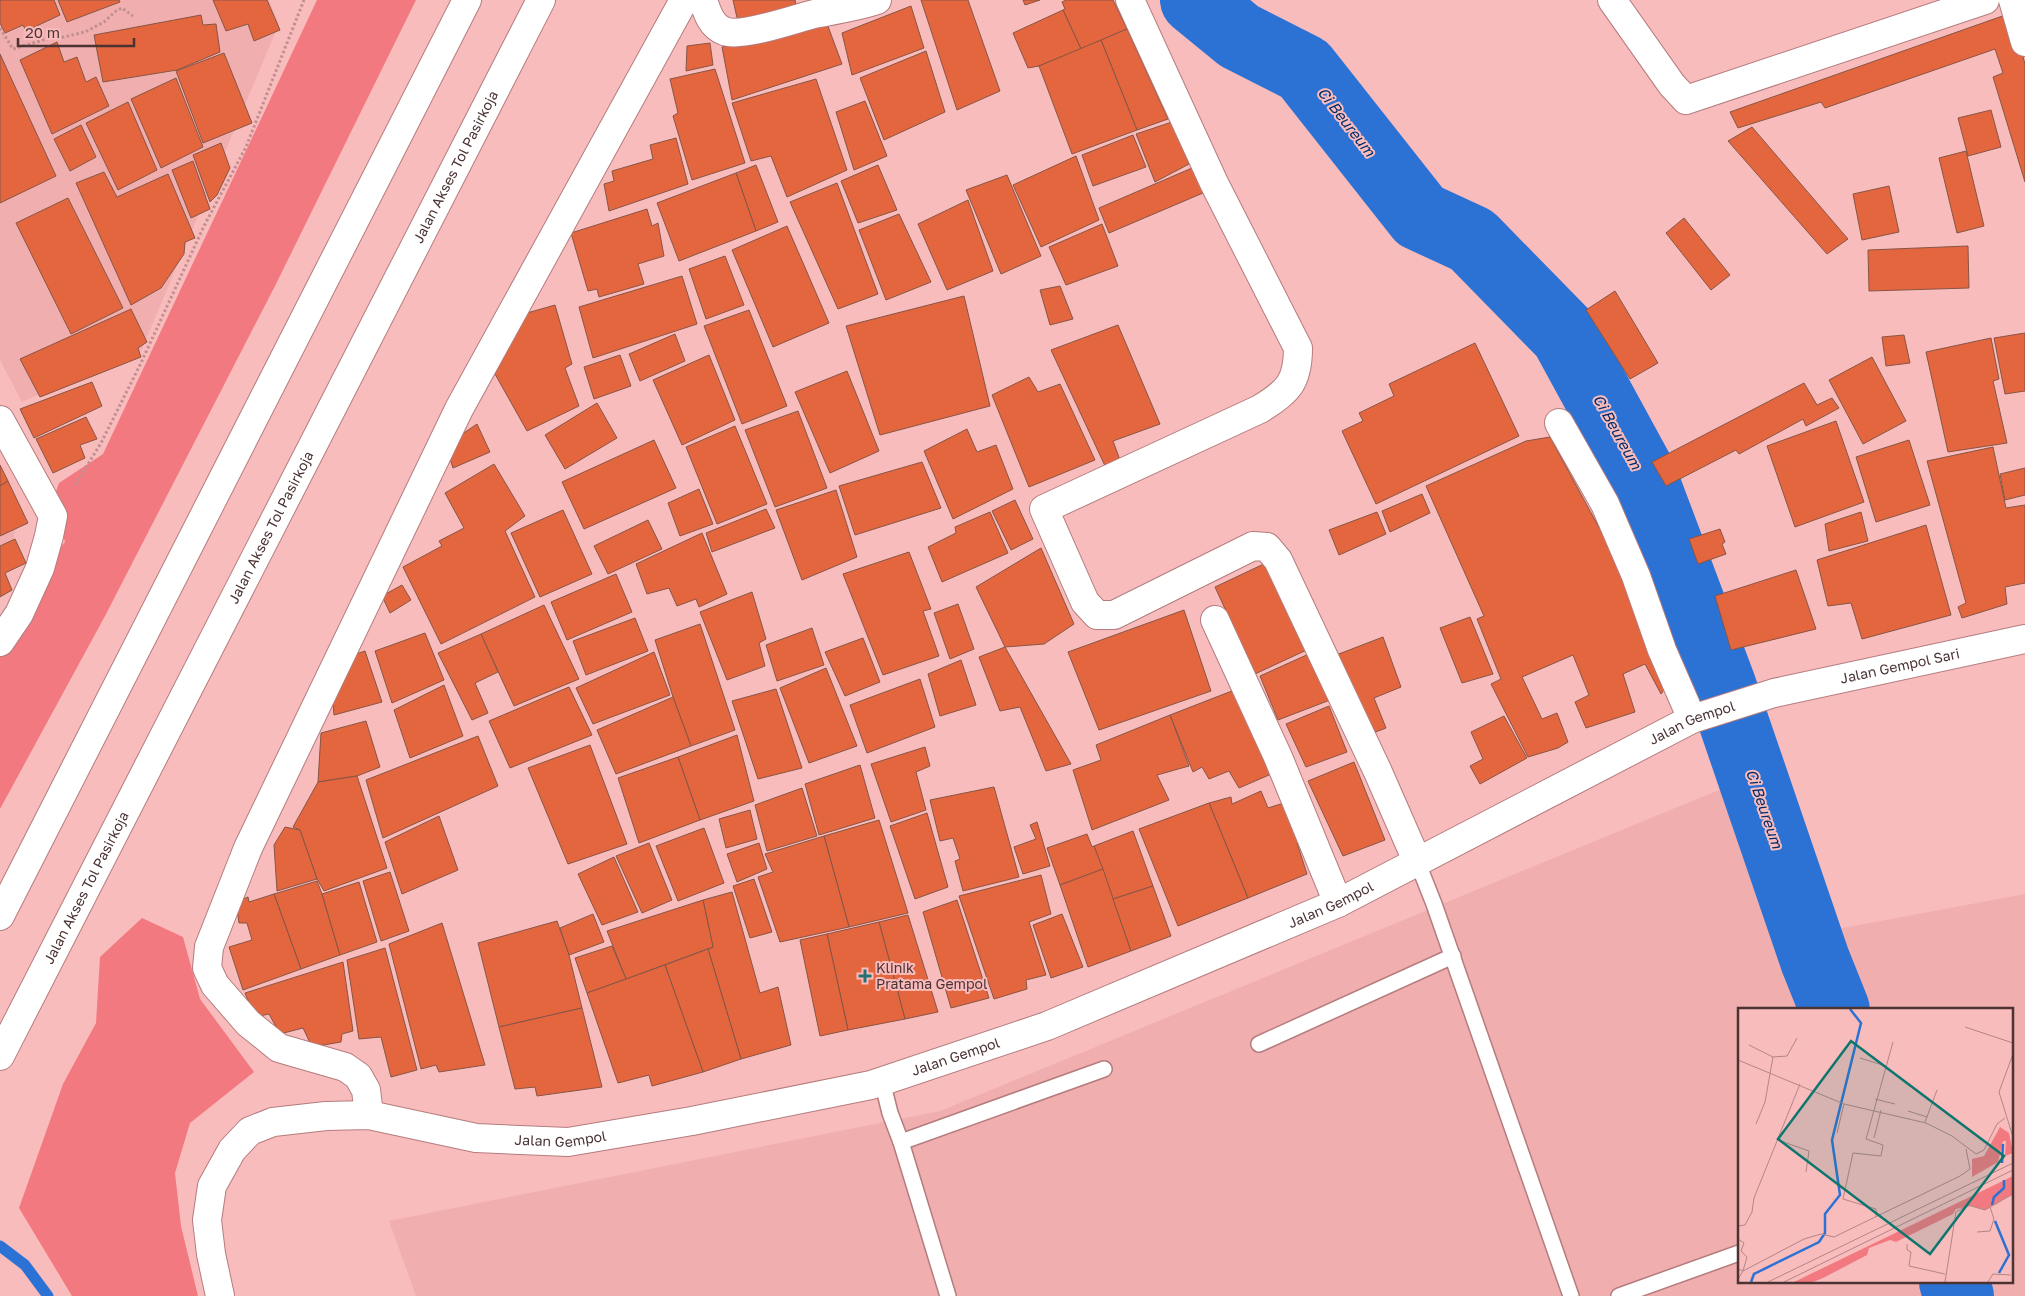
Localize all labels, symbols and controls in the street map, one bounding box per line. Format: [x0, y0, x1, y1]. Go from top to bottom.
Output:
scale bar [18, 15, 134, 47]
text: 20 m [25, 23, 60, 41]
water label: Ci Beureum [1314, 83, 1380, 160]
street label: Jalan Akses Tol Pasirkoja [409, 88, 501, 246]
water label: Ci Beureum [1590, 391, 1646, 473]
street label: Jalan Akses Tol Pasirkoja [224, 448, 317, 606]
street label: Jalan Gempol Sari [1838, 644, 1961, 687]
street label: Jalan Gempol [1646, 697, 1737, 748]
water label: Ci Beureum [1743, 767, 1787, 851]
street label: Jalan Akses Tol Pasirkoja [40, 808, 132, 967]
street label: Jalan Gempol [1285, 877, 1376, 931]
place label: Klinik Pratama Gempol [876, 959, 987, 992]
marker: Klinik Pratama Gempol [858, 969, 872, 983]
inset map [1738, 1008, 2012, 1284]
street label: Jalan Gempol [909, 1033, 1002, 1079]
street label: Jalan Gempol [514, 1127, 607, 1150]

